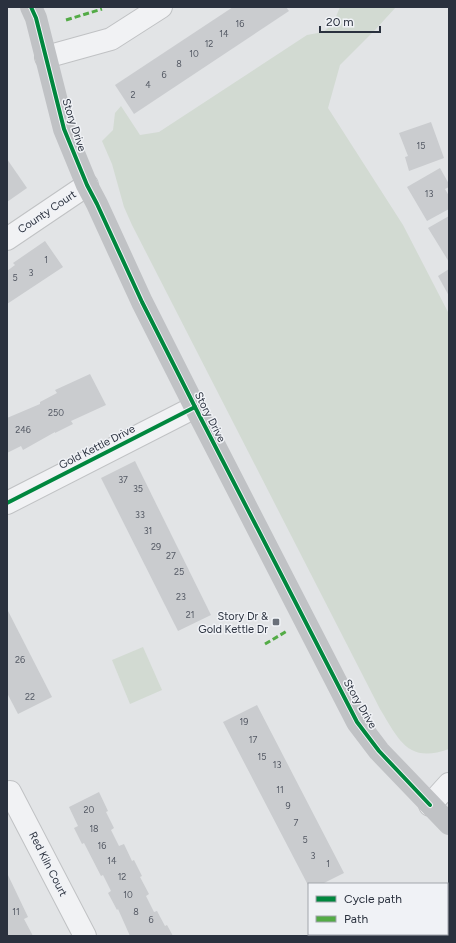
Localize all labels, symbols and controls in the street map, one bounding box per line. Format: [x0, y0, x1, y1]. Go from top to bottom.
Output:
scale bar [320, 8, 380, 34]
text: 20 m [326, 15, 354, 29]
house number: 16 [236, 18, 244, 29]
house number: 14 [219, 28, 229, 39]
house number: 12 [205, 38, 213, 49]
house number: 10 [189, 48, 199, 59]
house number: 8 [176, 58, 182, 69]
house number: 6 [161, 69, 167, 80]
house number: 4 [145, 79, 151, 90]
house number: 2 [130, 89, 136, 100]
street label: Story Drive [59, 97, 89, 153]
house number: 15 [417, 140, 425, 151]
street label: County Court [15, 188, 79, 236]
house number: 13 [425, 188, 433, 199]
house number: 1 [44, 254, 48, 265]
house number: 3 [29, 267, 34, 278]
house number: 5 [12, 272, 18, 283]
street label: Story Drive [192, 390, 228, 444]
house number: 250 [48, 407, 64, 418]
street label: Gold Kettle Drive [57, 422, 137, 472]
house number: 246 [15, 424, 31, 435]
house number: 37 [118, 474, 128, 485]
house number: 35 [133, 483, 143, 494]
house number: 33 [135, 509, 145, 520]
house number: 31 [144, 525, 152, 536]
house number: 29 [151, 541, 161, 552]
house number: 27 [166, 550, 176, 561]
house number: 25 [174, 566, 184, 577]
house number: 23 [176, 591, 186, 602]
house number: 21 [186, 609, 194, 620]
place label: Story Dr & Gold Kettle Dr [198, 610, 268, 636]
marker: Story Dr & Gold Kettle Dr [271, 617, 281, 627]
house number: 26 [15, 654, 25, 665]
street label: Story Drive [341, 677, 379, 731]
house number: 22 [25, 691, 35, 702]
house number: 19 [240, 716, 248, 727]
house number: 17 [249, 734, 257, 745]
house number: 15 [258, 751, 266, 762]
house number: 13 [273, 759, 281, 770]
house number: 11 [276, 784, 284, 795]
house number: 9 [285, 800, 291, 811]
house number: 20 [84, 804, 95, 815]
house number: 7 [294, 817, 299, 828]
house number: 18 [89, 823, 99, 834]
street label: Red Kiln Court [26, 829, 70, 899]
house number: 5 [302, 834, 308, 845]
house number: 16 [98, 840, 106, 851]
house number: 3 [311, 850, 316, 861]
house number: 14 [107, 855, 117, 866]
house number: 1 [326, 858, 330, 869]
house number: 12 [118, 871, 126, 882]
legend [308, 883, 448, 935]
house number: 10 [123, 889, 133, 900]
text: Cycle path [344, 892, 402, 906]
house number: 11 [12, 906, 20, 917]
house number: 8 [133, 906, 139, 917]
text: Path [344, 912, 368, 926]
house number: 6 [148, 914, 154, 925]

